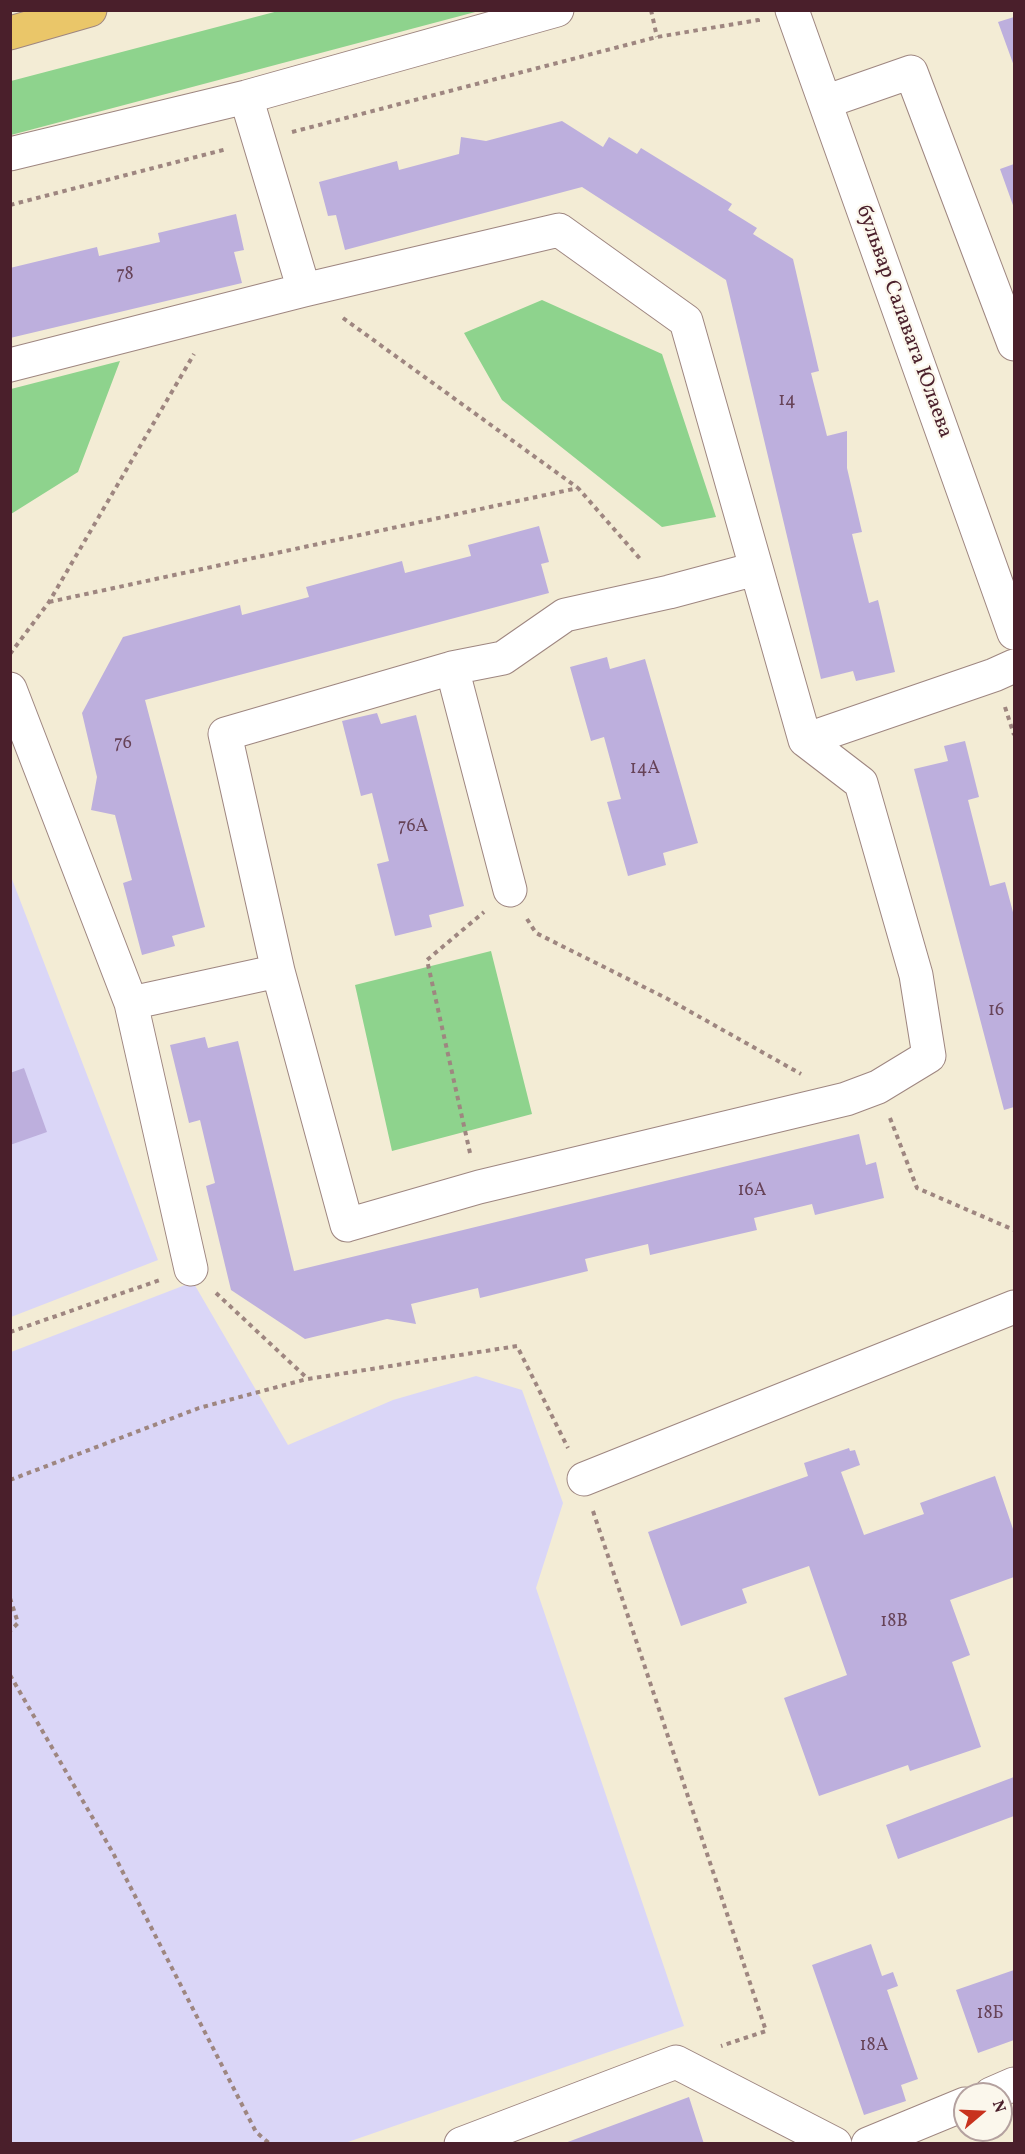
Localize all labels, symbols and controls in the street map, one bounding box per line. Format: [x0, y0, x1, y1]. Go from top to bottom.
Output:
street label: бульвар Салавата Юлаева [849, 202, 957, 442]
house number: 78 [116, 265, 134, 287]
house number: 14 [778, 391, 796, 413]
house number: 76 [114, 734, 132, 756]
house number: 14А [630, 759, 660, 781]
house number: 76А [398, 817, 428, 839]
house number: 16 [988, 1001, 1004, 1023]
house number: 16А [738, 1181, 766, 1203]
house number: 18В [880, 1612, 908, 1634]
house number: 18Б [976, 2004, 1004, 2026]
house number: 18А [860, 2036, 888, 2058]
north arrow [953, 2082, 1013, 2142]
text: N [986, 2098, 1010, 2116]

